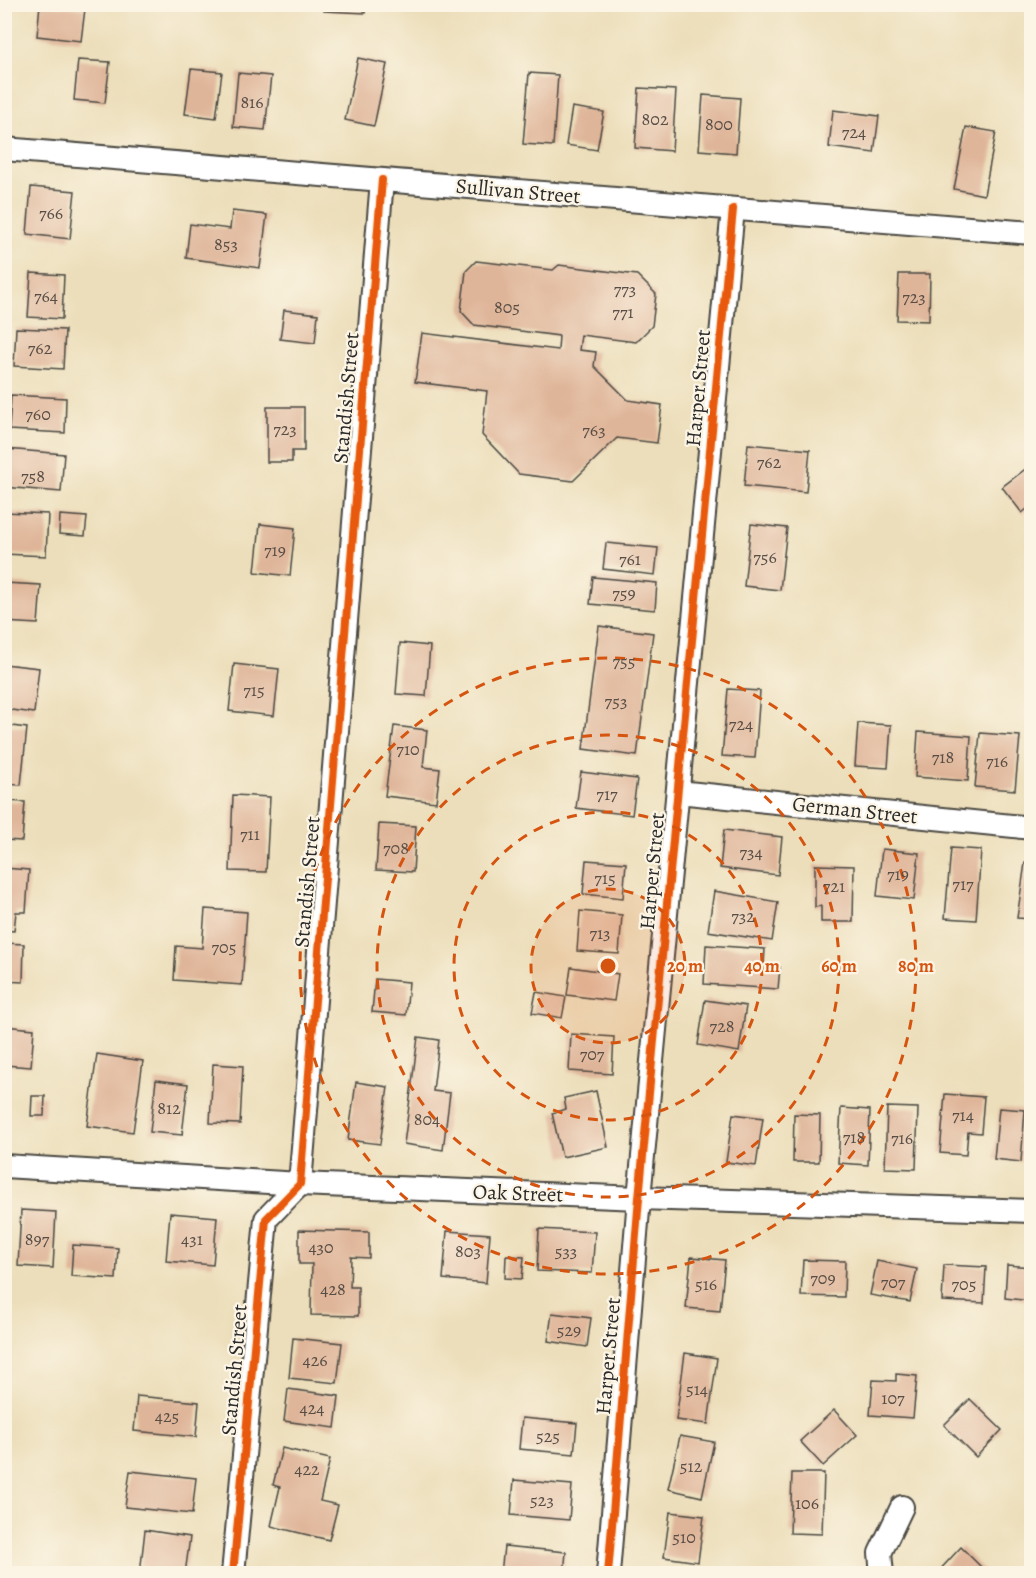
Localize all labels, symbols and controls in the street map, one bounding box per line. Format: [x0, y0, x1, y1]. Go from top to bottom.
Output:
house number: 816 [240, 90, 264, 114]
house number: 802 [642, 107, 669, 131]
house number: 800 [705, 112, 733, 136]
house number: 724 [842, 120, 866, 144]
street label: Sullivan Street [455, 172, 581, 210]
house number: 766 [39, 201, 63, 225]
house number: 853 [214, 232, 238, 256]
house number: 773 [614, 277, 636, 301]
house number: 764 [34, 284, 58, 308]
house number: 723 [902, 285, 926, 309]
house number: 805 [494, 295, 520, 319]
house number: 771 [612, 300, 634, 324]
street label: Harper Street [679, 328, 717, 448]
street label: Standish Street [326, 331, 366, 465]
house number: 762 [28, 336, 53, 360]
house number: 760 [25, 402, 51, 426]
house number: 723 [273, 417, 297, 441]
house number: 763 [582, 418, 606, 442]
house number: 762 [757, 450, 782, 474]
house number: 758 [21, 464, 45, 488]
house number: 719 [264, 538, 286, 562]
house number: 756 [753, 545, 777, 569]
house number: 761 [619, 547, 641, 571]
house number: 759 [612, 581, 636, 605]
house number: 755 [612, 649, 636, 673]
house number: 715 [243, 678, 265, 702]
house number: 753 [605, 689, 627, 713]
house number: 724 [729, 712, 753, 736]
house number: 710 [396, 737, 420, 761]
house number: 718 [932, 745, 954, 769]
house number: 716 [986, 749, 1008, 773]
house number: 717 [596, 782, 618, 806]
street label: German Street [791, 790, 919, 830]
street label: Harper Street [633, 811, 671, 931]
street label: Standish Street [287, 815, 327, 949]
house number: 711 [240, 822, 260, 846]
house number: 708 [383, 836, 409, 860]
house number: 734 [739, 840, 763, 864]
house number: 719 [887, 862, 909, 886]
house number: 715 [594, 866, 616, 890]
house number: 717 [952, 872, 974, 896]
house number: 721 [823, 874, 845, 898]
house number: 732 [731, 904, 755, 928]
house number: 713 [589, 921, 611, 945]
house number: 705 [212, 935, 236, 959]
text: 20 m [667, 954, 703, 978]
text: 40 m [744, 954, 780, 978]
text: 60 m [821, 954, 857, 978]
text: 80 m [898, 954, 934, 978]
centre of rings [598, 956, 618, 976]
house number: 728 [710, 1014, 734, 1038]
house number: 707 [580, 1042, 605, 1066]
house number: 812 [157, 1096, 181, 1120]
house number: 714 [952, 1103, 974, 1127]
house number: 804 [414, 1107, 440, 1131]
house number: 718 [843, 1125, 865, 1149]
house number: 716 [891, 1126, 913, 1150]
street label: Oak Street [472, 1177, 564, 1209]
house number: 897 [25, 1227, 50, 1251]
house number: 431 [181, 1227, 203, 1251]
house number: 430 [308, 1235, 334, 1259]
house number: 803 [455, 1239, 481, 1263]
house number: 533 [555, 1239, 577, 1263]
house number: 709 [810, 1266, 836, 1290]
house number: 707 [881, 1270, 906, 1294]
house number: 516 [695, 1272, 717, 1296]
house number: 705 [952, 1272, 976, 1296]
house number: 428 [320, 1277, 346, 1301]
street label: Harper Street [589, 1296, 627, 1416]
street label: Standish Street [214, 1303, 254, 1437]
house number: 529 [557, 1318, 581, 1342]
house number: 426 [302, 1348, 328, 1372]
house number: 514 [686, 1377, 708, 1401]
house number: 107 [881, 1386, 905, 1410]
house number: 424 [300, 1396, 324, 1420]
house number: 425 [155, 1404, 179, 1428]
house number: 525 [536, 1424, 560, 1448]
house number: 512 [680, 1454, 703, 1478]
house number: 422 [294, 1457, 320, 1481]
house number: 523 [530, 1488, 554, 1512]
house number: 106 [795, 1491, 819, 1515]
house number: 510 [672, 1525, 696, 1549]

